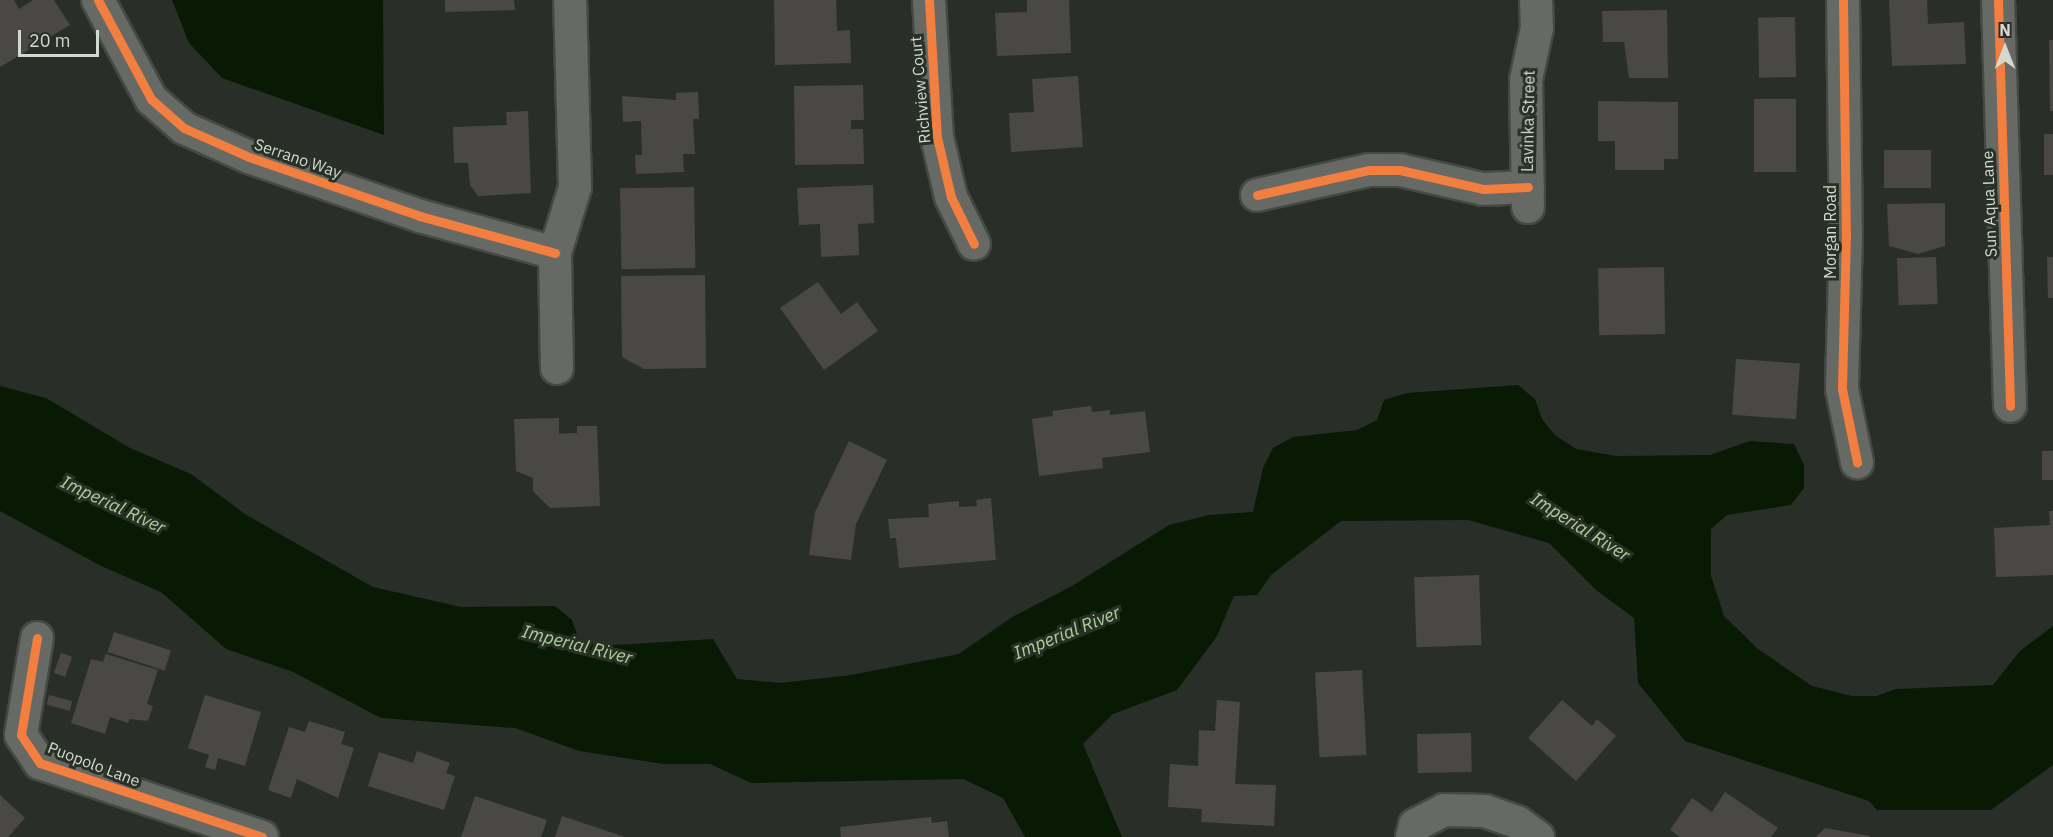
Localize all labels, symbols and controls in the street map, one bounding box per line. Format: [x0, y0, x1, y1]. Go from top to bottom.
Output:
scale bar [21, 18, 102, 56]
north arrow [1975, 18, 2035, 78]
text: N [1999, 20, 2011, 40]
text: 20 m [29, 29, 71, 52]
street label: Richview Court [906, 36, 934, 144]
street label: Lavinka Street [1518, 70, 1538, 172]
street label: Serrano Way [252, 134, 344, 182]
street label: Sun Aqua Lane [1978, 150, 2000, 258]
street label: Morgan Road [1820, 185, 1840, 279]
water label: Imperial River [57, 471, 169, 539]
water label: Imperial River [1526, 488, 1634, 566]
water label: Imperial River [1011, 602, 1123, 664]
water label: Imperial River [520, 621, 634, 669]
street label: Puopolo Lane [45, 738, 143, 790]

